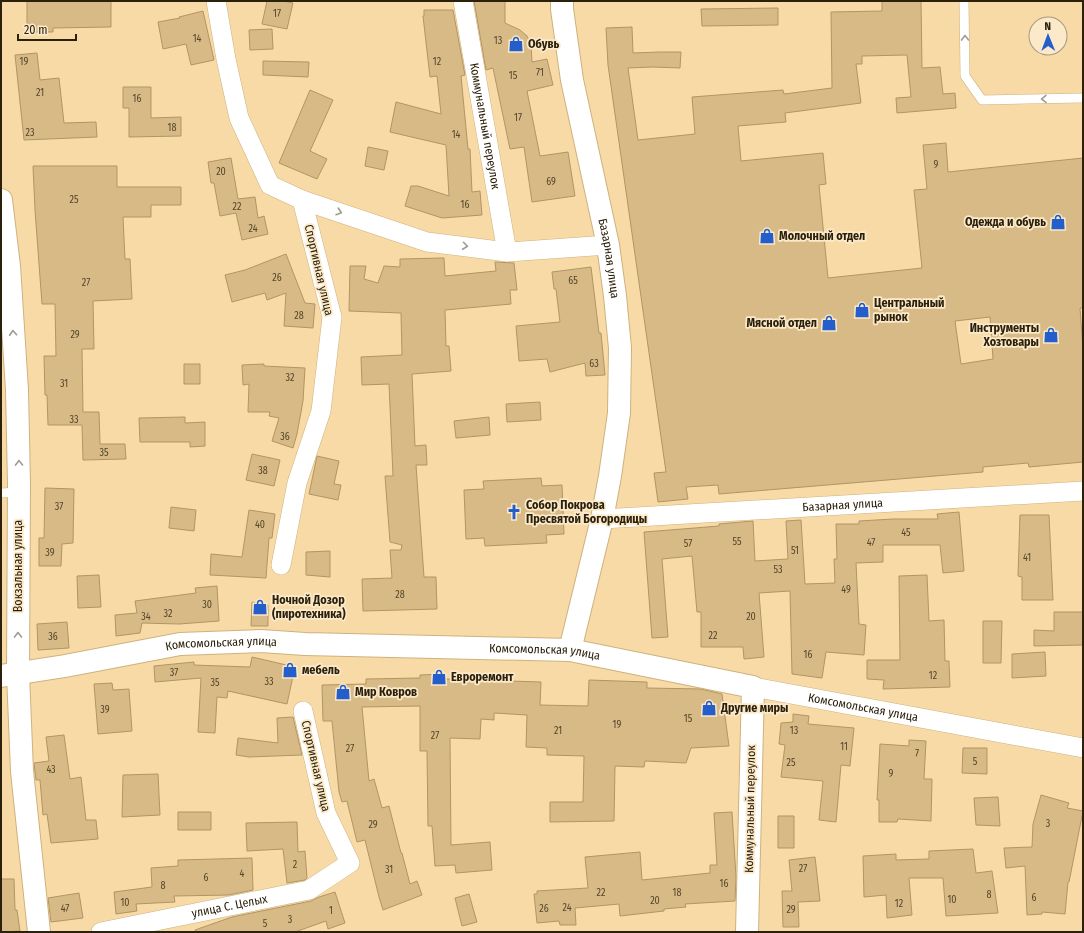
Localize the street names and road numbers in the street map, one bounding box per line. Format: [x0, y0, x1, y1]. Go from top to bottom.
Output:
street label: Коммунальный переулок [467, 62, 503, 191]
street label: Базарная улица [595, 217, 622, 299]
street label: Спортивная улица [302, 223, 336, 317]
street label: Базарная улица [802, 496, 883, 514]
street label: Вокзальная улица [11, 520, 25, 612]
street label: Комсомольская улица [164, 634, 277, 654]
street label: Комсомольская улица [489, 641, 602, 663]
street label: Комсомольская улица [807, 690, 919, 724]
street label: Спортивная улица [299, 719, 333, 813]
street label: Коммунальный переулок [742, 745, 758, 873]
street label: улица С. Целых [190, 891, 269, 921]

